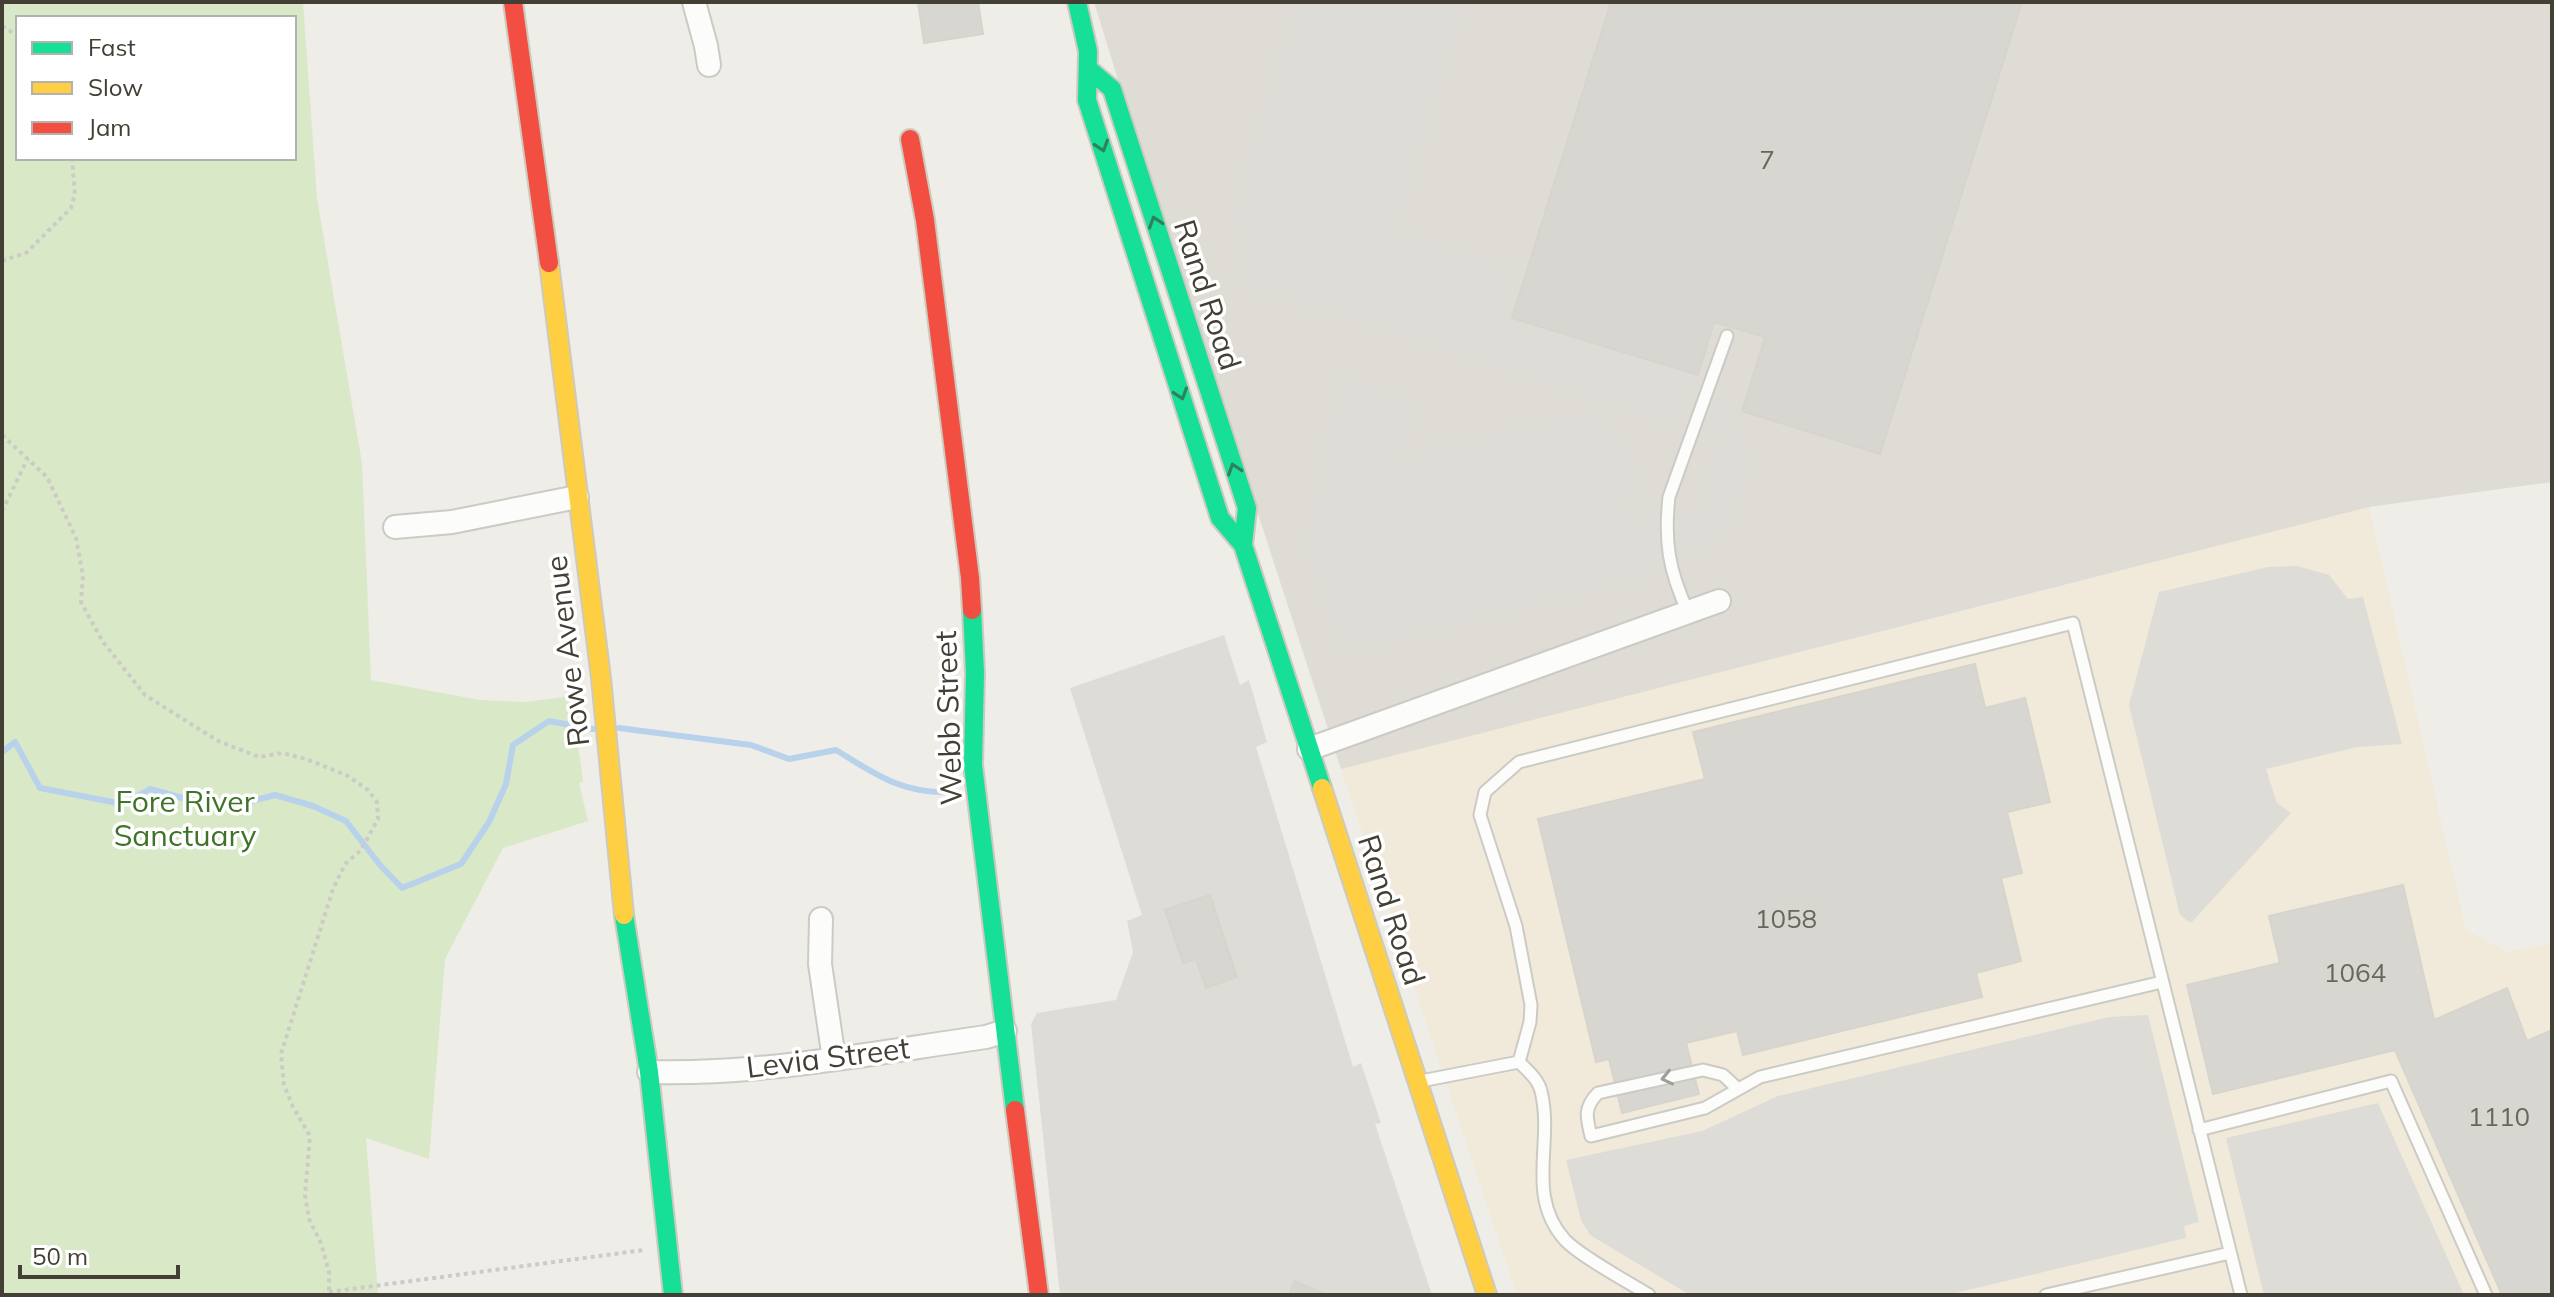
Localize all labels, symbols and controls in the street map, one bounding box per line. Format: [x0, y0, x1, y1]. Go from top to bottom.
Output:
legend [16, 16, 296, 160]
text: Fast [88, 32, 136, 62]
text: Slow [88, 72, 143, 102]
text: Jam [88, 112, 131, 142]
one-way arrow [1093, 139, 1109, 153]
house number: 7 [1759, 143, 1775, 176]
street label: Rand Road [1166, 215, 1250, 375]
one-way arrow [1148, 216, 1164, 230]
one-way arrow [1171, 386, 1187, 400]
one-way arrow [1228, 463, 1244, 477]
street label: Rowe Avenue [536, 554, 598, 749]
street label: Webb Street [926, 630, 970, 806]
park label: Fore River Sanctuary [114, 782, 256, 854]
street label: Rand Road [1350, 830, 1434, 990]
house number: 1058 [1755, 902, 1817, 935]
house number: 1064 [2324, 956, 2386, 989]
street label: Levia Street [744, 1028, 912, 1086]
one-way arrow [1661, 1069, 1675, 1086]
house number: 1110 [2468, 1100, 2530, 1133]
scale bar [20, 1229, 178, 1279]
text: 50 m [32, 1241, 88, 1271]

